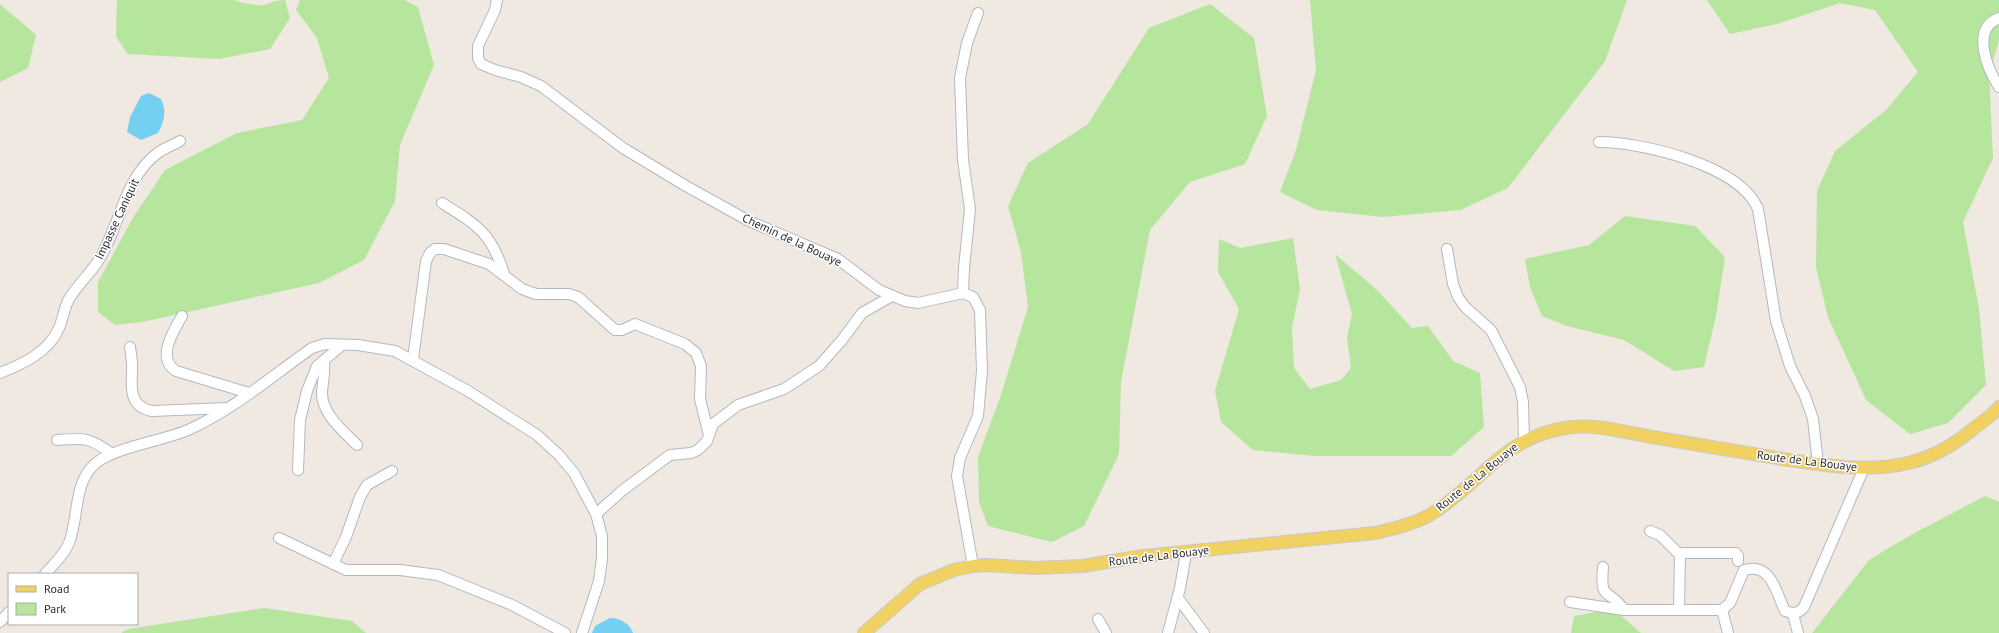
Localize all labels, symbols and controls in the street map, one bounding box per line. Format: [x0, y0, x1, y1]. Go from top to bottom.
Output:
street label: Impasse Caniquit [91, 176, 142, 262]
street label: Chemin de la Bouaye [740, 210, 844, 269]
street label: Route de La Bouaye [1433, 439, 1521, 514]
street label: Route de La Bouaye [1756, 447, 1858, 474]
street label: Route de La Bouaye [1108, 542, 1210, 569]
legend [8, 573, 138, 625]
text: Road [44, 581, 69, 596]
text: Park [44, 601, 66, 616]

